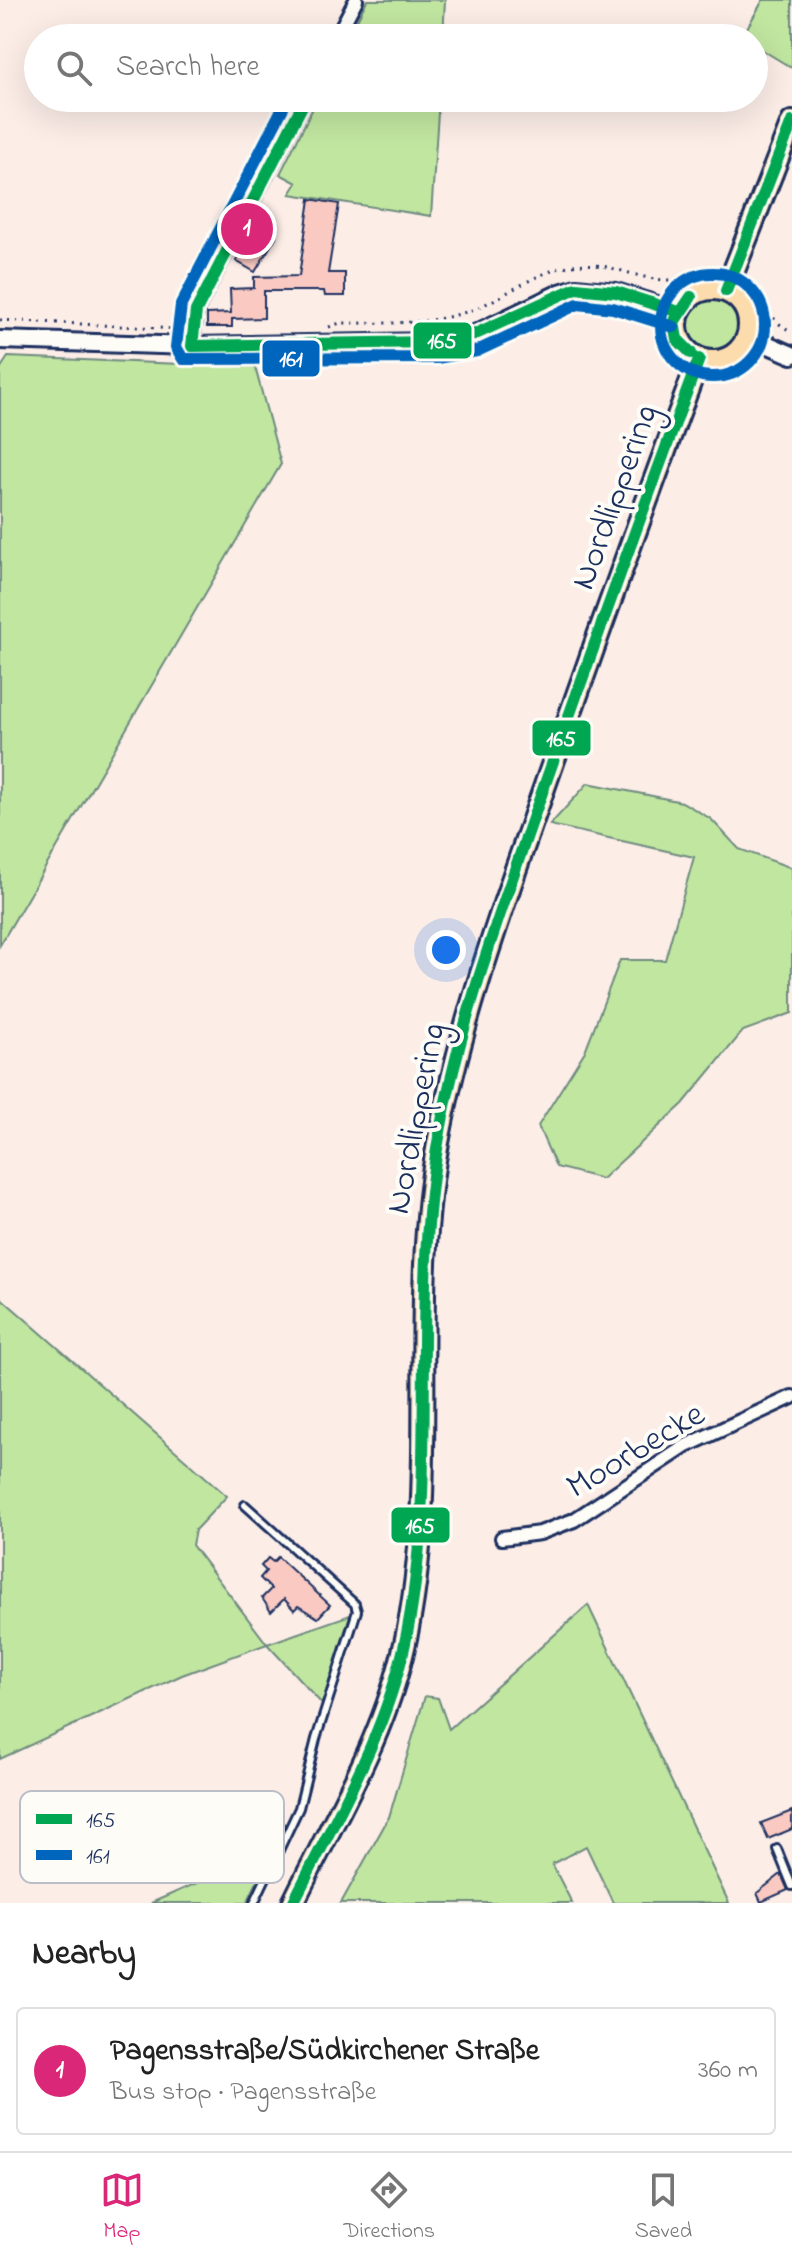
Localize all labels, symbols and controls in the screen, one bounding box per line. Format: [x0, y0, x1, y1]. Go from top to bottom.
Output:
search box [24, 24, 768, 112]
icon: search [52, 46, 96, 90]
text: Search here [116, 46, 260, 90]
pin: 1 [221, 199, 273, 259]
line badge: 165 [412, 321, 473, 360]
text: 165 [427, 327, 457, 359]
line badge: 161 [261, 339, 321, 378]
text: 161 [279, 345, 303, 377]
street label: Nordlippering [558, 397, 674, 598]
line badge: 165 [531, 719, 592, 757]
text: 165 [546, 725, 576, 757]
your location [426, 930, 466, 970]
street label: Nordlippering [373, 1019, 462, 1219]
street label: Moorbecke [557, 1389, 716, 1514]
line badge: 165 [390, 1506, 451, 1544]
text: 165 [405, 1512, 435, 1544]
legend [20, 1791, 284, 1883]
text: 165 [86, 1806, 115, 1838]
text: 161 [86, 1842, 110, 1874]
text: Nearby [32, 1930, 136, 1980]
text: Pagensstraße/Südkirchener Straße [110, 2030, 539, 2074]
text: 1 [56, 2052, 64, 2090]
text: 360 m [698, 2052, 758, 2090]
text: Bus stop · Pagensstraße [110, 2074, 376, 2112]
tab: Map [100, 2168, 144, 2248]
tab: Directions [344, 2168, 435, 2248]
tab: Saved [635, 2168, 692, 2248]

